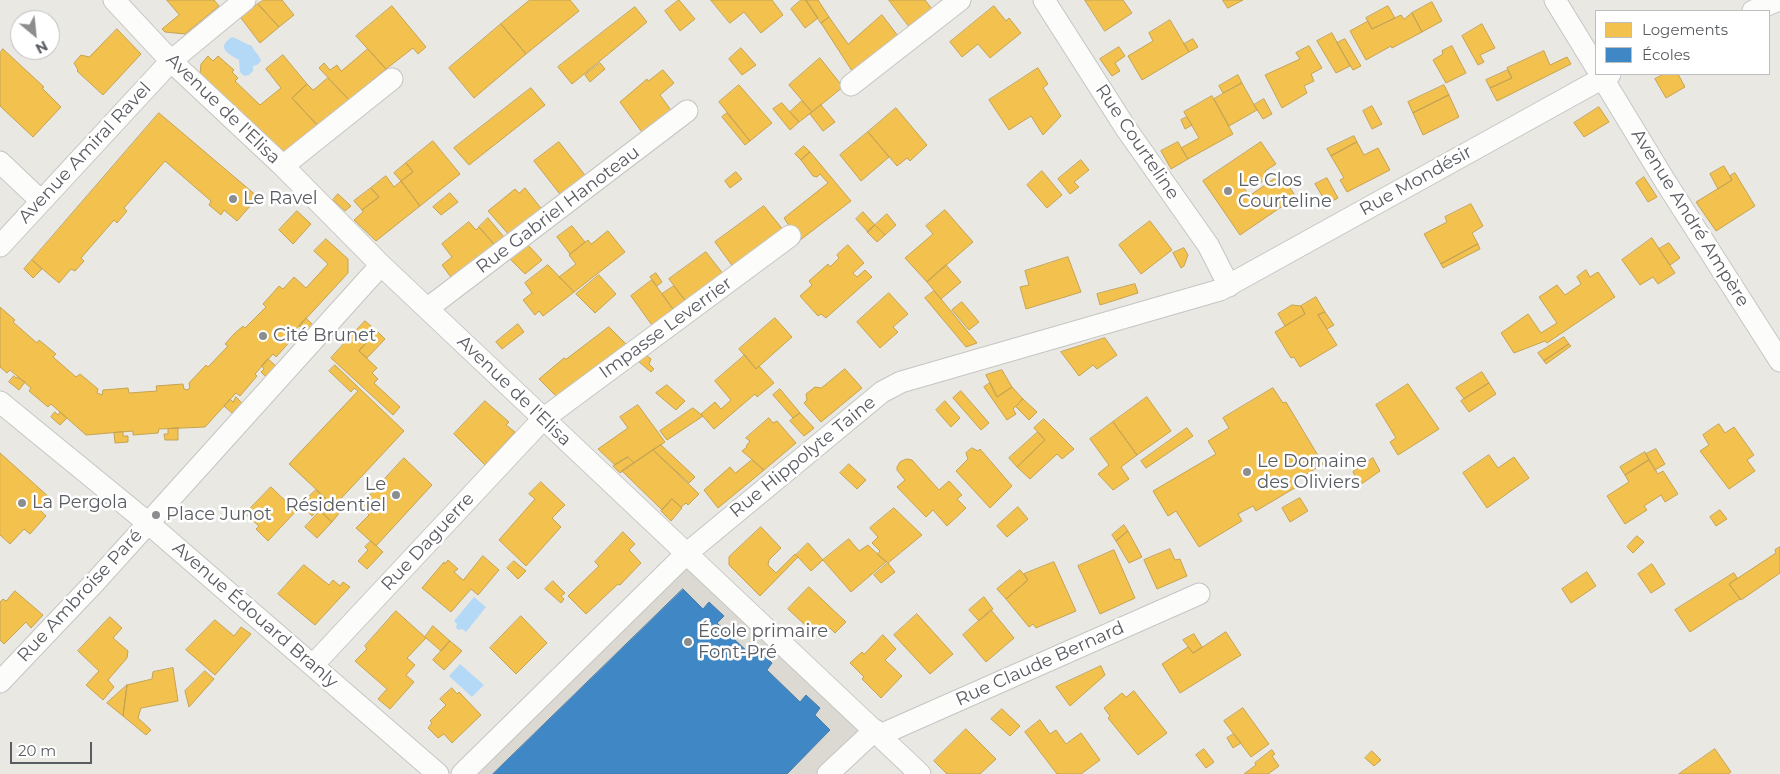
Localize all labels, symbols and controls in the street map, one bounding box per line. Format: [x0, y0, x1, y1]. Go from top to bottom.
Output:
north arrow [10, 10, 60, 60]
legend [1595, 10, 1770, 75]
text: Logements [1642, 20, 1728, 39]
text: N [32, 37, 51, 58]
text: Écoles [1642, 45, 1690, 64]
street label: Avenue de l'Elisa [162, 49, 284, 169]
street label: Avenue Amiral Ravel [14, 78, 156, 228]
street label: Rue Courteline [1090, 80, 1184, 204]
street label: Avenue André Ampère [1626, 125, 1754, 311]
street label: Rue Mondésir [1356, 141, 1476, 221]
street label: Rue Gabriel Hanoteau [472, 142, 644, 278]
place label: Le Clos Courteline [1238, 170, 1332, 212]
marker: Le Clos Courteline [1222, 185, 1234, 197]
place label: Le Ravel [243, 188, 318, 210]
marker: Le Ravel [227, 193, 239, 205]
street label: Impasse Leverrier [595, 273, 737, 383]
place label: Cité Brunet [273, 325, 376, 347]
marker: Cité Brunet [257, 330, 269, 342]
street label: Avenue de l'Elisa [453, 331, 575, 451]
street label: Rue Hippolyte Taine [726, 392, 880, 522]
place label: Le Domaine des Oliviers [1257, 451, 1367, 494]
marker: Le Domaine des Oliviers [1241, 466, 1253, 478]
place label: Le Résidentiel [285, 474, 386, 516]
street label: Rue Daguerre [377, 488, 479, 596]
marker: Le Résidentiel [390, 489, 402, 501]
place label: La Pergola [32, 492, 128, 514]
marker: La Pergola [16, 497, 28, 509]
place label: Place Junot [166, 504, 272, 526]
marker: Place Junot [150, 509, 162, 521]
street label: Rue Ambroise Paré [13, 525, 147, 667]
street label: Avenue Édouard Branly [168, 537, 342, 693]
street label: Rue Claude Bernard [952, 617, 1128, 711]
place label: École primaire Font-Pré [698, 621, 828, 664]
marker: École primaire Font-Pré [682, 636, 694, 648]
scale bar [12, 732, 95, 764]
text: 20 m [18, 741, 56, 760]

